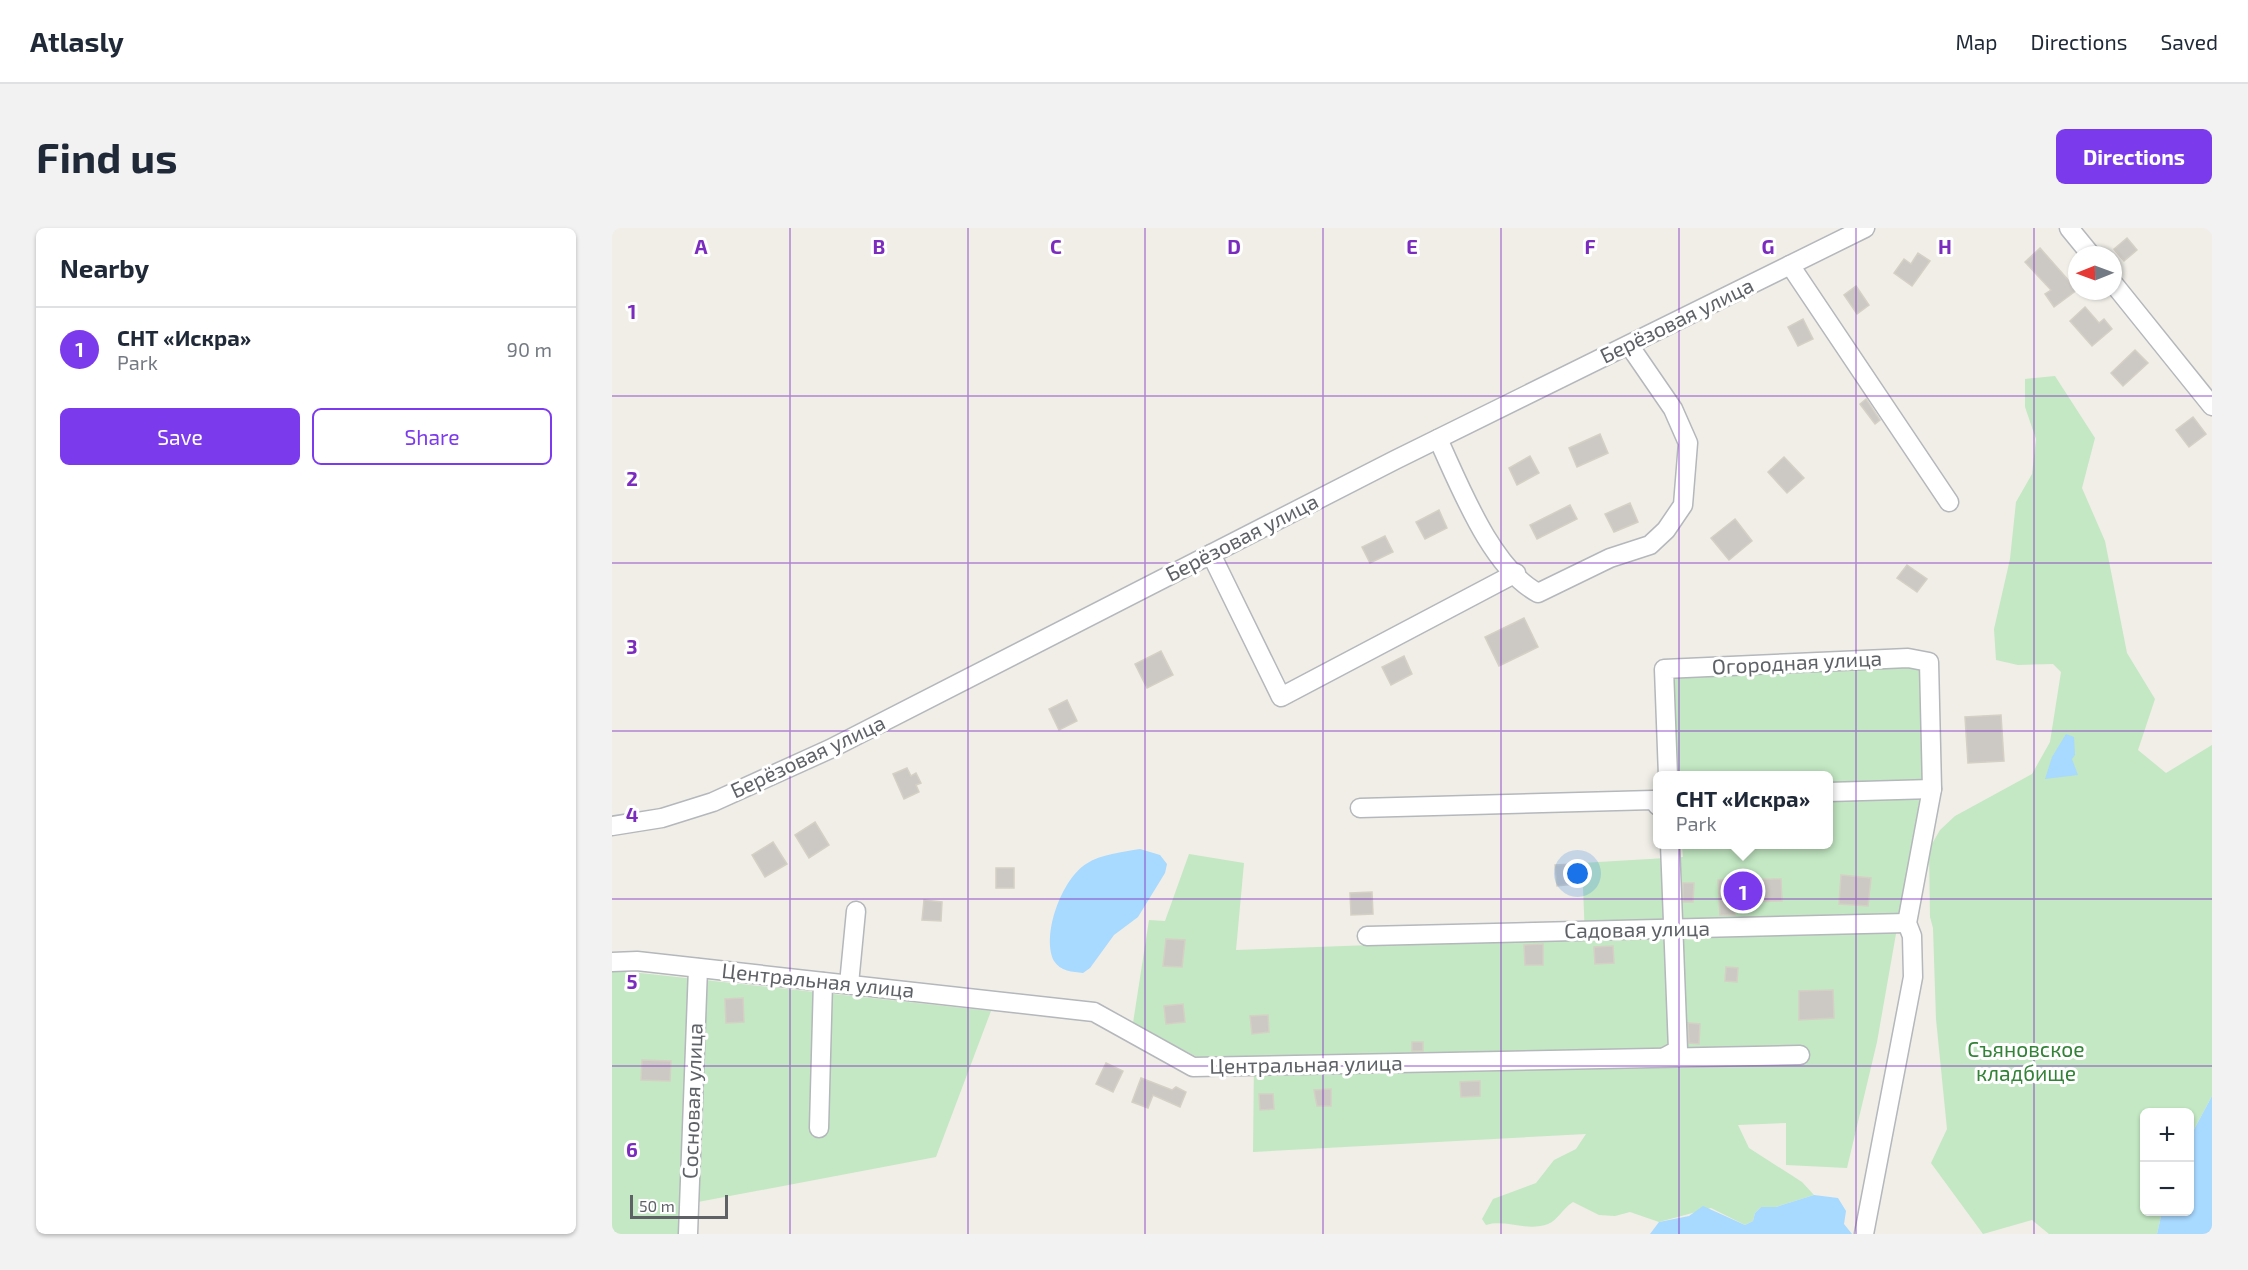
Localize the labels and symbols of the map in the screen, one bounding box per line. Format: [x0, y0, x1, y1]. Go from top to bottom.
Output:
text: A [694, 234, 708, 258]
text: B [873, 234, 885, 258]
text: C [1050, 234, 1062, 258]
text: D [1227, 234, 1241, 258]
text: E [1406, 234, 1418, 258]
text: F [1584, 234, 1596, 258]
text: G [1762, 234, 1774, 258]
text: H [1938, 234, 1952, 258]
north arrow [2068, 246, 2122, 300]
street label: Берёзовая улица [1595, 272, 1758, 369]
text: 1 [628, 299, 636, 323]
text: 2 [626, 466, 638, 490]
street label: Берёзовая улица [1161, 487, 1322, 587]
text: 3 [626, 634, 638, 658]
street label: Огородная улица [1711, 645, 1883, 679]
street label: Берёзовая улица [726, 709, 889, 803]
text: 4 [626, 802, 639, 826]
your location [1563, 859, 1592, 888]
pin: 1 [1724, 868, 1762, 914]
street label: Садовая улица [1564, 915, 1710, 943]
street label: Центральная улица [721, 957, 916, 1003]
text: 5 [626, 969, 638, 993]
street label: Сосновая улица [676, 1022, 708, 1180]
park label: Съяновское кладбище [1967, 1036, 2085, 1085]
street label: Центральная улица [1209, 1049, 1403, 1079]
text: 6 [626, 1137, 638, 1161]
scale bar [630, 1192, 728, 1220]

